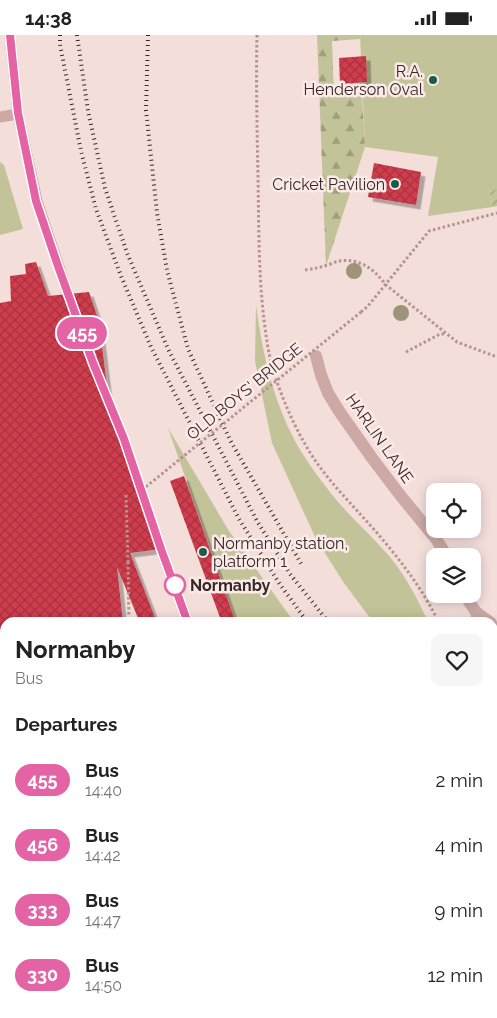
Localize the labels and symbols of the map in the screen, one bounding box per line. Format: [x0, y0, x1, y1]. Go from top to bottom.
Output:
place label: R.A. Henderson Oval [304, 62, 424, 99]
marker: R.A. Henderson Oval [427, 74, 439, 86]
place label: Cricket Pavilion [272, 175, 385, 194]
marker: Cricket Pavilion [389, 178, 401, 190]
line badge: 455 [53, 317, 111, 349]
street label: OLD BOYS' BRIDGE [183, 339, 306, 444]
street label: HARLIN LANE [342, 390, 418, 487]
place label: Normanby station, platform 1 [213, 534, 348, 571]
marker: Normanby station, platform 1 [197, 546, 209, 558]
marker: Normanby [164, 574, 186, 596]
place label: Normanby [190, 576, 271, 595]

